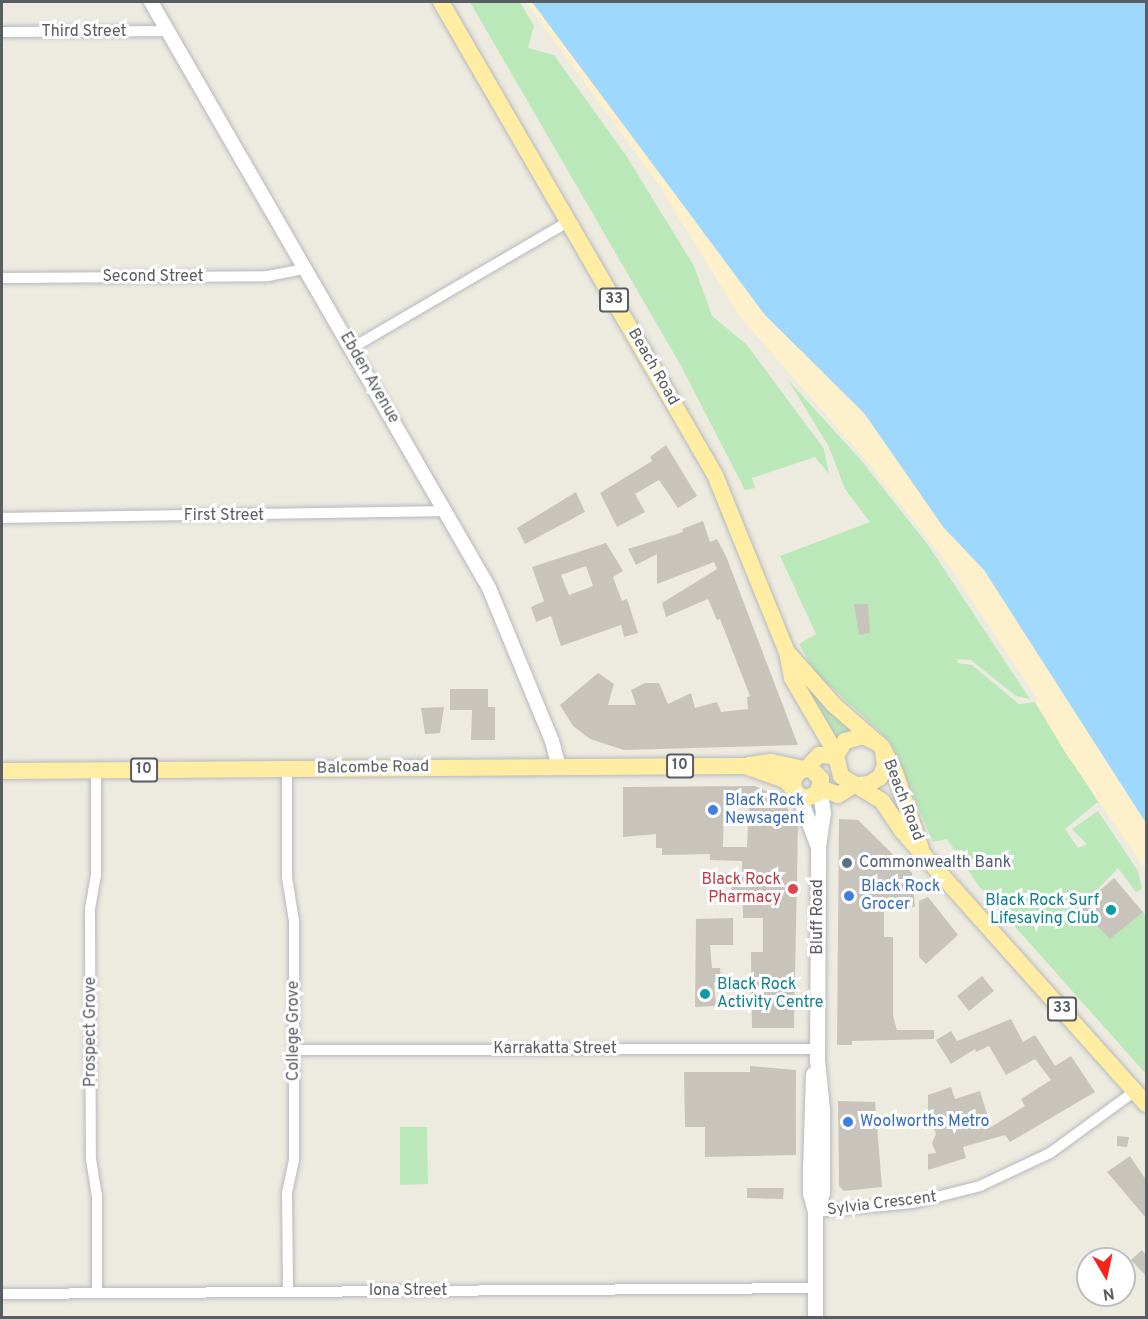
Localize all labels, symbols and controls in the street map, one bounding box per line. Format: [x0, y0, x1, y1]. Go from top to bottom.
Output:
street label: Third Street [41, 22, 127, 42]
street label: Second Street [102, 267, 204, 287]
road number: 33 [599, 288, 629, 312]
street label: Beach Road [623, 325, 683, 409]
street label: Ebden Avenue [335, 329, 403, 427]
street label: First Street [184, 506, 264, 526]
road number: 10 [665, 754, 695, 778]
street label: Balcombe Road [317, 757, 429, 779]
street label: Beach Road [879, 757, 927, 843]
road number: 10 [129, 758, 159, 782]
place label: Black Rock Newsagent [725, 791, 805, 829]
marker: Black Rock Newsagent [706, 803, 720, 817]
place label: Commonwealth Bank [859, 853, 1011, 873]
marker: Commonwealth Bank [840, 856, 854, 870]
place label: Black Rock Pharmacy [701, 870, 781, 908]
place label: Black Rock Grocer [861, 877, 941, 915]
street label: Bluff Road [808, 879, 828, 955]
marker: Black Rock Pharmacy [786, 882, 800, 896]
marker: Black Rock Grocer [842, 889, 856, 903]
place label: Black Rock Surf Lifesaving Club [985, 891, 1099, 929]
marker: Black Rock Surf Lifesaving Club [1104, 903, 1118, 917]
place label: Black Rock Activity Centre [717, 975, 823, 1013]
street label: Prospect Grove [81, 977, 101, 1087]
street label: College Grove [284, 981, 304, 1081]
marker: Black Rock Activity Centre [698, 987, 712, 1001]
road number: 33 [1047, 997, 1077, 1021]
street label: Karrakatta Street [493, 1039, 617, 1059]
place label: Woolworths Metro [860, 1112, 990, 1132]
marker: Woolworths Metro [841, 1115, 855, 1129]
street label: Sylvia Crescent [826, 1188, 938, 1220]
north arrow [1076, 1247, 1136, 1307]
street label: Iona Street [369, 1281, 447, 1301]
text: N [1101, 1282, 1116, 1304]

